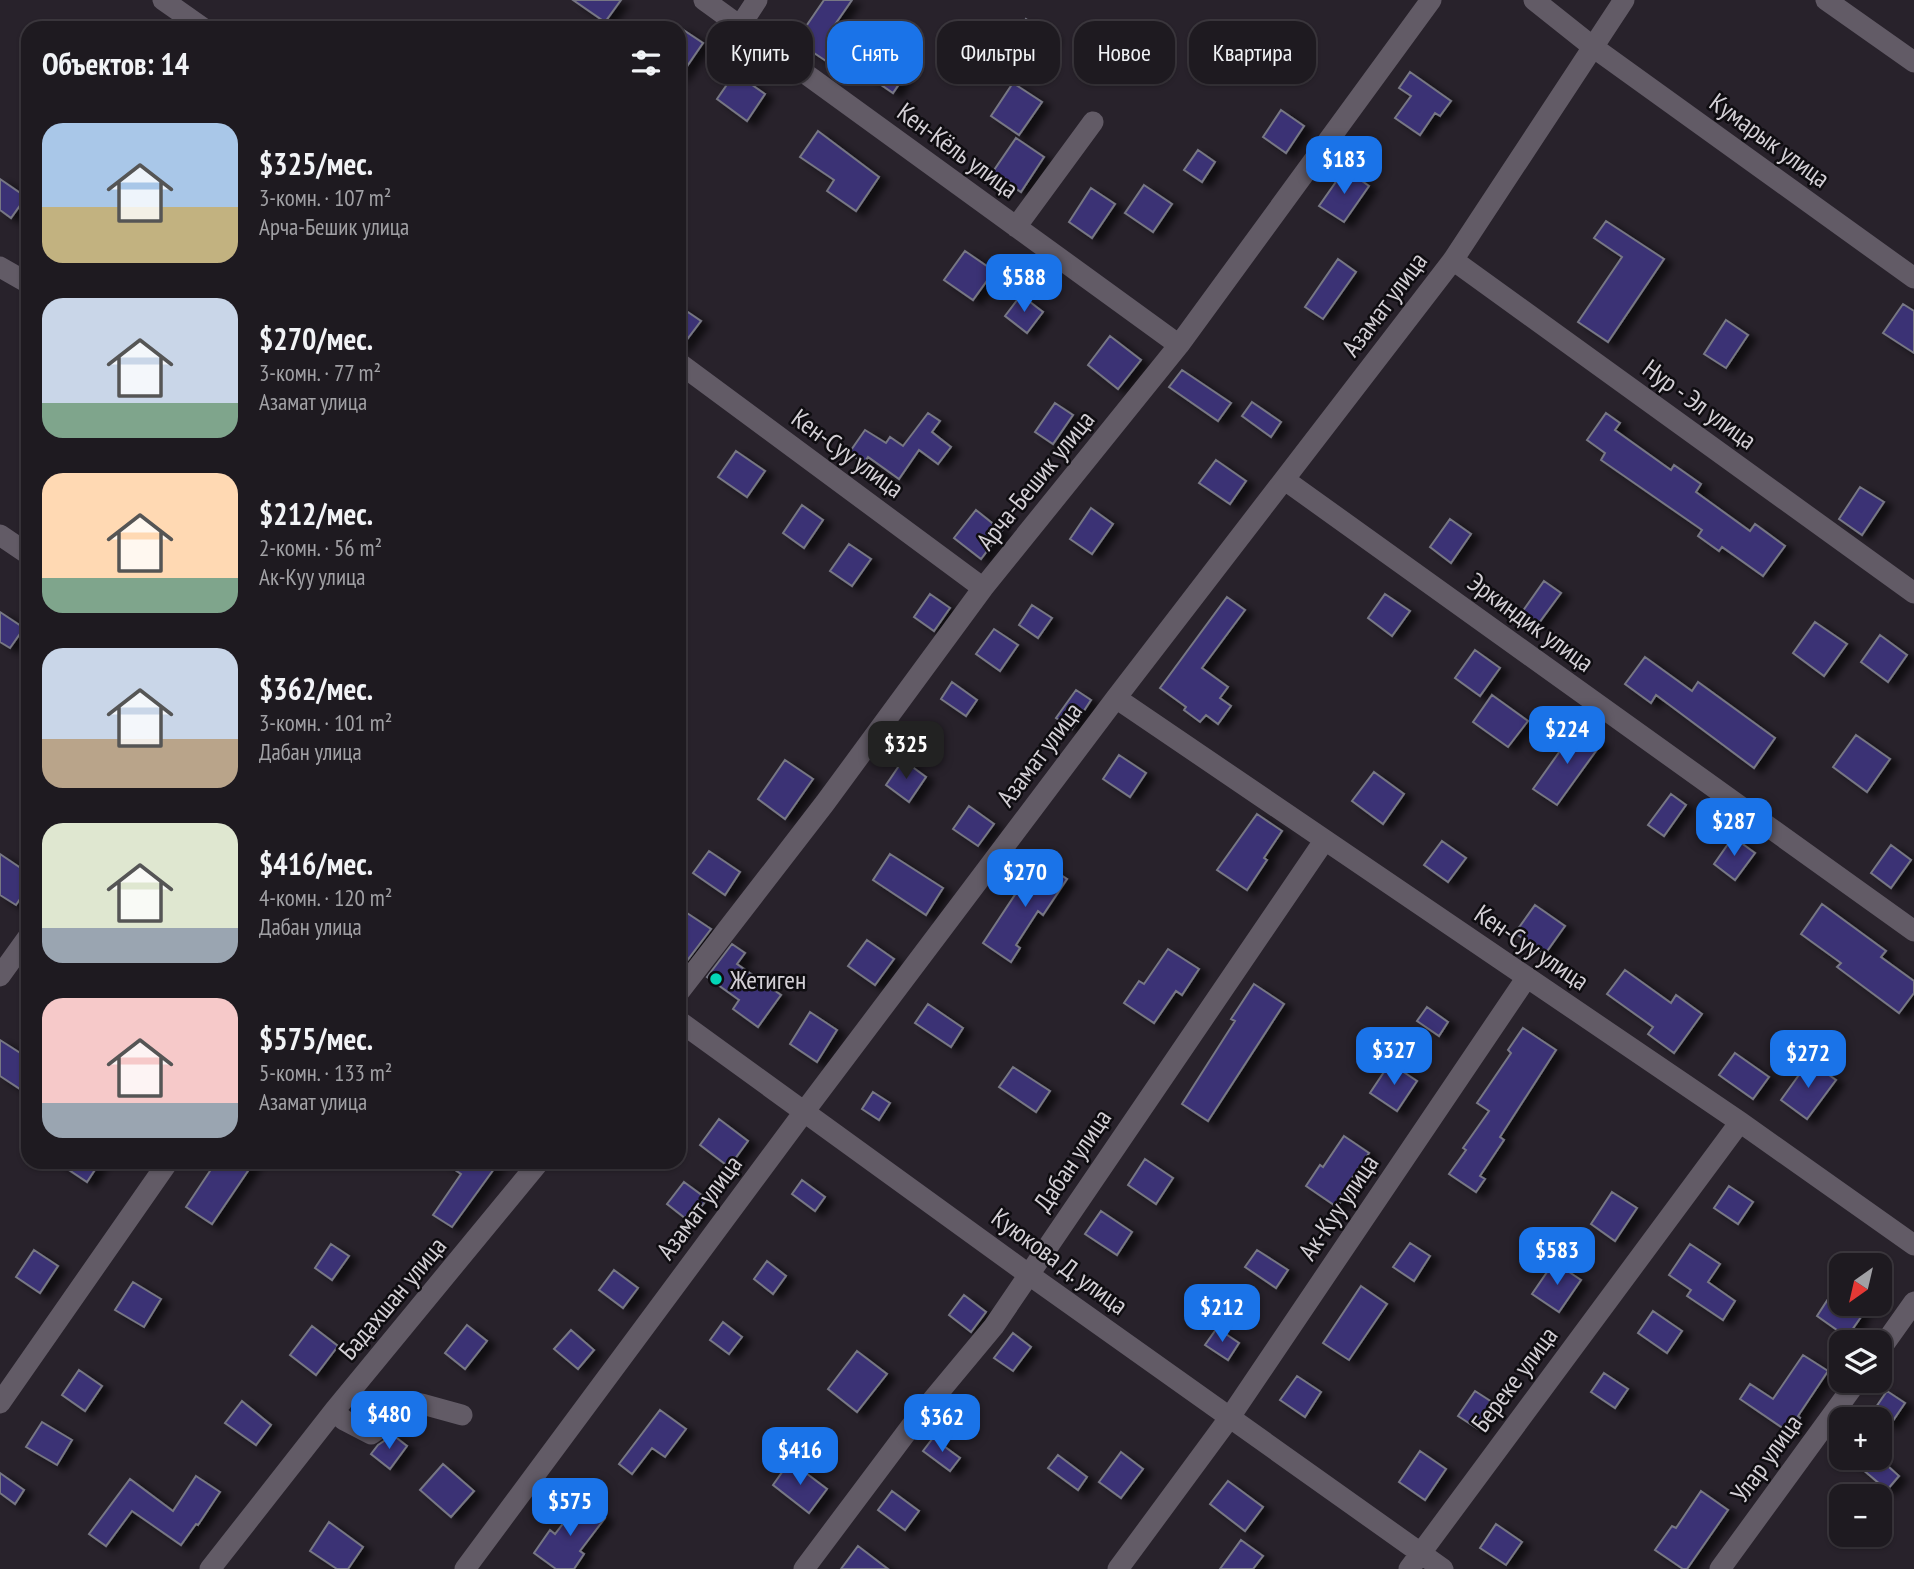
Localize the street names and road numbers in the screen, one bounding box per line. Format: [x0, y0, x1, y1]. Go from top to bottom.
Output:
street label: Кумарык улица [1703, 85, 1837, 195]
street label: Кен-Кёль улица [891, 95, 1025, 205]
street label: Азамат улица [1334, 245, 1434, 363]
street label: Нур - Эл улица [1637, 352, 1763, 456]
street label: Кен-Суу улица [785, 401, 911, 505]
street label: Арча-Бешик улица [969, 404, 1101, 556]
street label: Эркиндик улица [1462, 565, 1600, 679]
street label: Азамат улица [989, 695, 1089, 813]
street label: Кен-Суу улица [1469, 897, 1595, 997]
street label: Дабан улица [1026, 1103, 1118, 1217]
street label: Азамат улица [649, 1148, 749, 1266]
street label: Ак-Куу улица [1291, 1148, 1385, 1266]
street label: Куюкова Д. улица [985, 1201, 1135, 1321]
street label: Бадахшан улица [331, 1230, 453, 1366]
street label: Береке улица [1464, 1320, 1564, 1438]
street label: Улар улица [1723, 1408, 1809, 1508]

